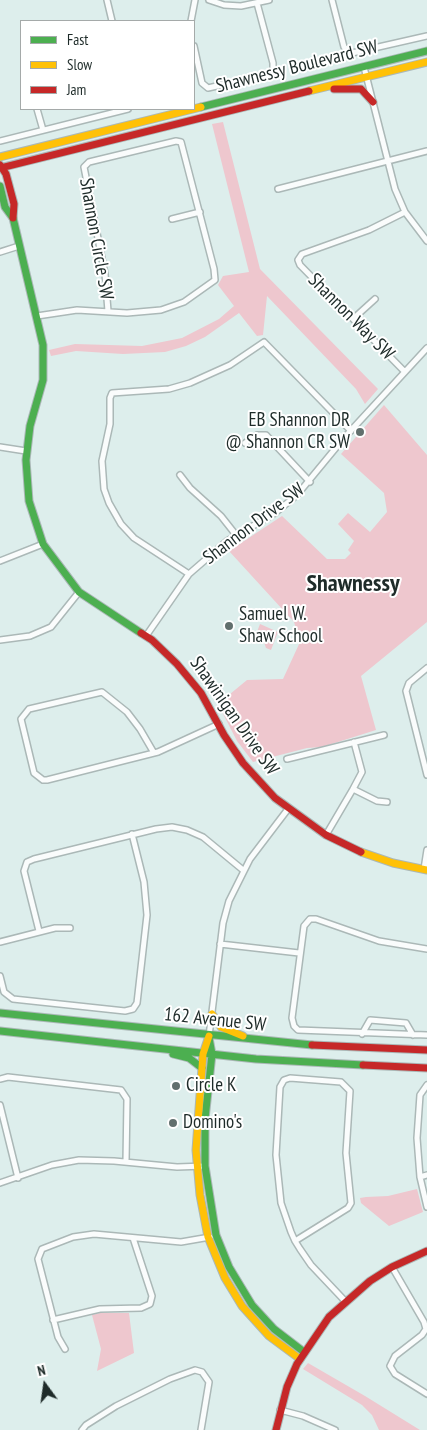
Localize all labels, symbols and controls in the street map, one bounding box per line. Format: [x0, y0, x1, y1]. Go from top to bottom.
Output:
legend [20, 20, 195, 110]
text: Fast [67, 30, 88, 49]
street label: Shawnessy Boulevard SW [214, 36, 380, 98]
text: Slow [67, 55, 92, 74]
text: Jam [67, 80, 86, 99]
street label: Shannon Circle SW [74, 176, 118, 302]
street label: Shannon Way SW [303, 269, 399, 365]
place label: EB Shannon DR @ Shannon CR SW [226, 410, 350, 454]
marker: EB Shannon DR @ Shannon CR SW [354, 426, 366, 438]
street label: Shannon Drive SW [199, 479, 309, 569]
district label: Shawnessy [307, 570, 399, 598]
place label: Samuel W. Shaw School [239, 604, 322, 648]
marker: Samuel W. Shaw School [223, 620, 235, 632]
street label: Shawinigan Drive SW [185, 652, 283, 780]
street label: 162 Avenue SW [163, 1003, 267, 1037]
place label: Circle K [186, 1075, 236, 1097]
marker: Circle K [170, 1080, 182, 1092]
place label: Domino's [183, 1112, 242, 1134]
marker: Domino's [167, 1117, 179, 1129]
north arrow [20, 1360, 70, 1410]
text: N [36, 1361, 47, 1380]

